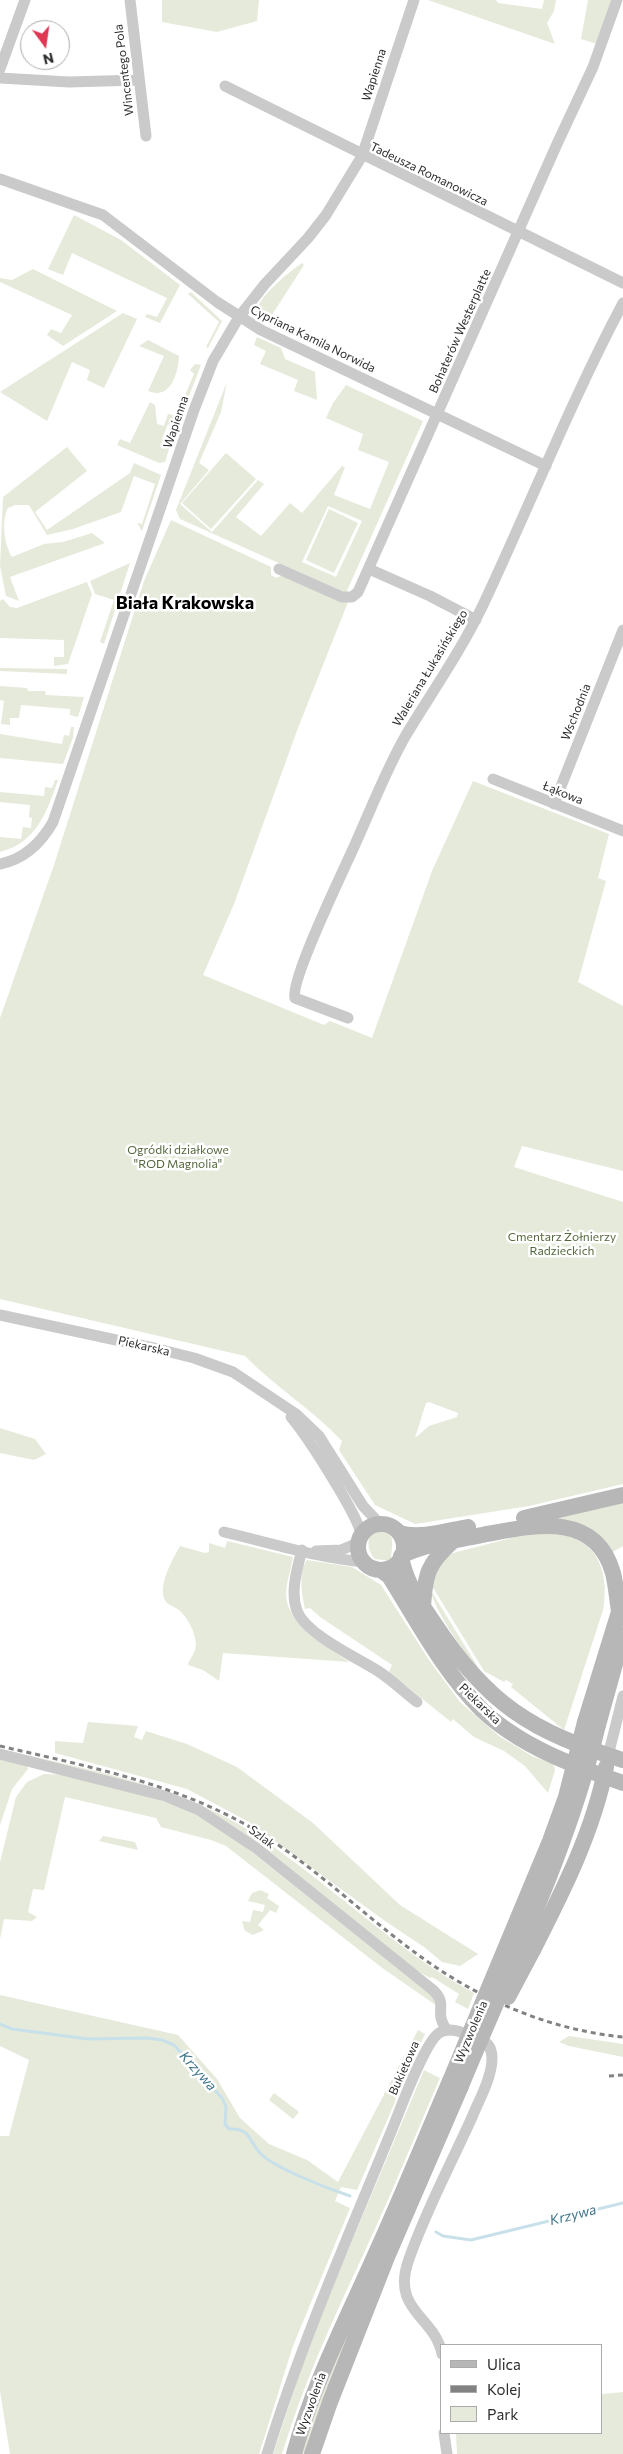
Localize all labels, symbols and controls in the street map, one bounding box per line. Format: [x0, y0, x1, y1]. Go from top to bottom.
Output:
north arrow [20, 20, 70, 70]
street label: Wincentego Pola [111, 23, 137, 117]
street label: Wapienna [359, 47, 389, 103]
text: N [41, 50, 56, 69]
street label: Tadeusza Romanowicza [368, 139, 490, 209]
street label: Bohaterów Westerplatte [426, 267, 494, 395]
street label: Cypriana Kamila Norwida [248, 302, 378, 376]
street label: Wapienna [160, 394, 192, 450]
district label: Biała Krakowska [116, 592, 254, 614]
street label: Waleriana Łukasińskiego [389, 607, 471, 729]
street label: Wschodnia [558, 681, 594, 743]
street label: Łąkowa [541, 778, 585, 808]
park label: Ogródki działkowe "ROD Magnolia" [127, 1143, 229, 1171]
park label: Cmentarz Żołnierzy Radzieckich [508, 1230, 616, 1258]
street label: Piekarska [117, 1333, 171, 1359]
street label: Piekarska [456, 1681, 504, 1727]
street label: Szlak [246, 1823, 278, 1851]
street label: Wyzwolenia [451, 1999, 491, 2065]
street label: Bukietowa [386, 2039, 422, 2097]
water label: Krzywa [176, 2048, 220, 2094]
water label: Krzywa [548, 2201, 598, 2229]
legend [440, 2344, 603, 2434]
text: Ulica [487, 2355, 521, 2373]
street label: Wyzwolenia [293, 2370, 329, 2438]
text: Kolej [487, 2380, 521, 2398]
text: Park [487, 2405, 518, 2423]

